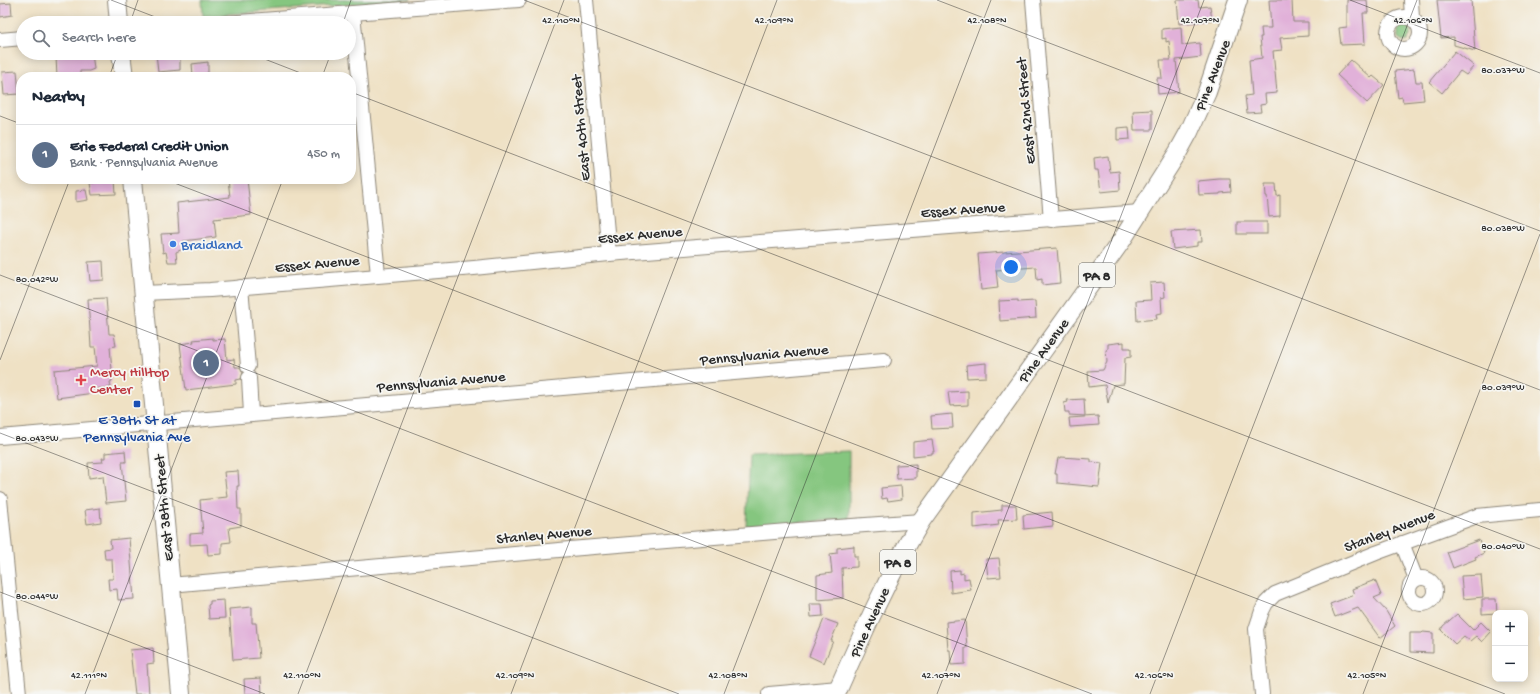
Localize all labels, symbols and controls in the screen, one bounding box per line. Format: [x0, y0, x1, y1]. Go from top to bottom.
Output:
text: 42.110°N [542, 15, 580, 27]
text: 42.109°N [755, 15, 794, 27]
text: 42.108°N [968, 15, 1007, 27]
text: 42.107°N [1181, 15, 1220, 27]
text: 42.106°N [1394, 15, 1433, 27]
search box [16, 16, 356, 60]
icon: search [30, 27, 52, 49]
text: Search here [62, 29, 136, 47]
street label: Pine Avenue [1192, 37, 1236, 115]
street label: East 42nd Street [1013, 55, 1041, 165]
text: 80.037°W [1481, 65, 1525, 77]
street label: East 40th Street [568, 72, 596, 182]
text: Nearby [32, 88, 85, 108]
text: Erie Federal Credit Union [70, 138, 229, 156]
text: 1 [42, 147, 48, 162]
text: 450 m [307, 147, 340, 162]
text: Bank · Pennsylvania Avenue [70, 156, 218, 171]
street label: Essex Avenue [920, 199, 1006, 223]
street label: Essex Avenue [597, 223, 683, 249]
text: 80.038°W [1481, 223, 1525, 235]
place label: Braidland [180, 237, 243, 255]
marker: Braidland [168, 239, 178, 249]
street label: Essex Avenue [274, 252, 360, 278]
your location [1001, 257, 1021, 277]
road number: PA 8 [1079, 263, 1115, 287]
text: 80.042°W [16, 274, 59, 286]
street label: Pine Avenue [1015, 315, 1074, 388]
street label: Pennsylvania Avenue [698, 341, 829, 371]
pin: 1 [193, 348, 219, 378]
place label: Mercy Hilltop Center [90, 364, 170, 399]
street label: Pennsylvania Avenue [375, 368, 506, 398]
marker: Mercy Hilltop Center [75, 374, 87, 386]
text: 80.039°W [1481, 382, 1525, 394]
marker: E 38th St at Pennsylvania Ave [132, 399, 142, 409]
place label: E 38th St at Pennsylvania Ave [83, 412, 191, 447]
text: 80.043°W [16, 433, 59, 445]
street label: East 38th Street [151, 452, 179, 562]
street label: Stanley Avenue [1342, 506, 1438, 557]
street label: Stanley Avenue [496, 523, 593, 549]
text: 80.040°W [1481, 541, 1525, 553]
road number: PA 8 [880, 550, 916, 574]
street label: Pine Avenue [846, 585, 895, 662]
text: 80.044°W [16, 591, 59, 603]
map controls [1492, 610, 1528, 682]
button: + [1492, 610, 1528, 646]
button: − [1492, 646, 1528, 682]
text: 42.111°N [71, 670, 107, 682]
text: 42.110°N [283, 670, 321, 682]
text: 42.109°N [496, 670, 535, 682]
text: 42.108°N [709, 670, 748, 682]
text: 42.107°N [922, 670, 961, 682]
text: 42.106°N [1135, 670, 1174, 682]
text: 42.105°N [1348, 670, 1387, 682]

